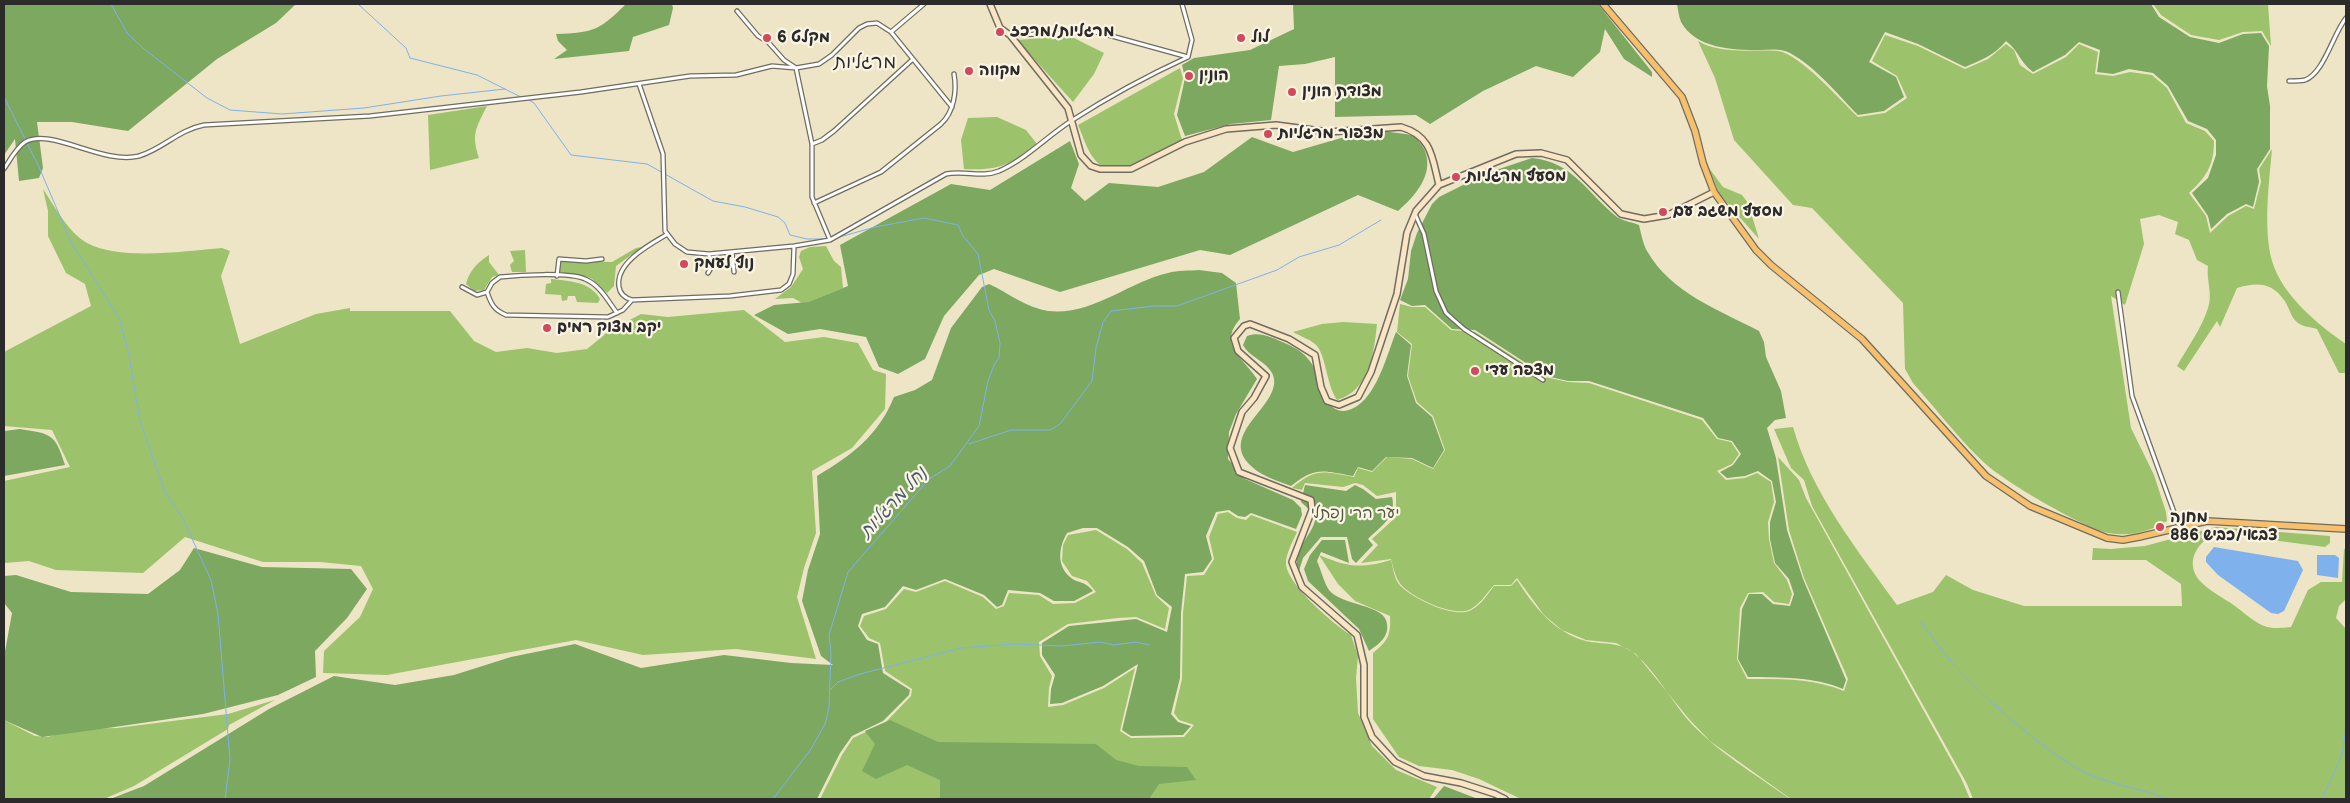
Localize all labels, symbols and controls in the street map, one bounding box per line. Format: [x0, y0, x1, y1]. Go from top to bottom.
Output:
place label: מרגליות/מרכז [1010, 22, 1114, 42]
marker: מרגליות/מרכז [994, 26, 1006, 38]
place label: מקלט 6 [777, 28, 830, 48]
place label: לול [1251, 28, 1270, 48]
marker: מקלט 6 [761, 32, 773, 44]
marker: לול [1235, 32, 1247, 44]
district label: מרגליות [834, 52, 896, 74]
place label: מקווה [979, 61, 1021, 81]
marker: מקווה [963, 65, 975, 77]
place label: הונין [1199, 66, 1229, 86]
marker: הונין [1183, 70, 1195, 82]
place label: מצודת הונין [1302, 82, 1382, 102]
marker: מצודת הונין [1286, 86, 1298, 98]
place label: מצפור מרגליות [1278, 124, 1384, 144]
marker: מצפור מרגליות [1262, 128, 1274, 140]
place label: מסעף מרגליות [1466, 167, 1566, 187]
marker: מסעף מרגליות [1450, 171, 1462, 183]
place label: מסעף משגב עם [1673, 202, 1783, 222]
marker: מסעף משגב עם [1657, 206, 1669, 218]
place label: נוף לעמק [694, 254, 754, 274]
marker: נוף לעמק [678, 258, 690, 270]
place label: יקב מצוק רמים [557, 318, 661, 338]
marker: יקב מצוק רמים [541, 322, 553, 334]
place label: מצפה עדי [1485, 361, 1554, 381]
marker: מצפה עדי [1469, 365, 1481, 377]
water label: נחל מרגליות [856, 463, 932, 543]
park label: יער הרי נפתלי [1311, 504, 1399, 524]
place label: מחנה צבאי/כביש 886 [2170, 508, 2277, 546]
marker: מחנה צבאי/כביש 886 [2154, 521, 2166, 533]

